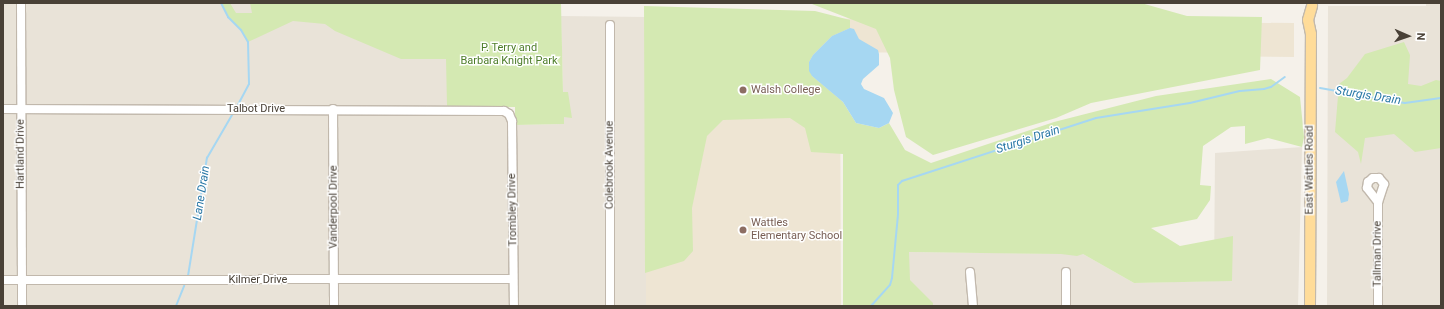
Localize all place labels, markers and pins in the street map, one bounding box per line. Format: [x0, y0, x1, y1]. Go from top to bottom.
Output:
place label: Walsh College [751, 83, 820, 97]
marker: Walsh College [738, 85, 748, 95]
place label: Wattles Elementary School [751, 217, 842, 243]
marker: Wattles Elementary School [738, 225, 748, 235]

